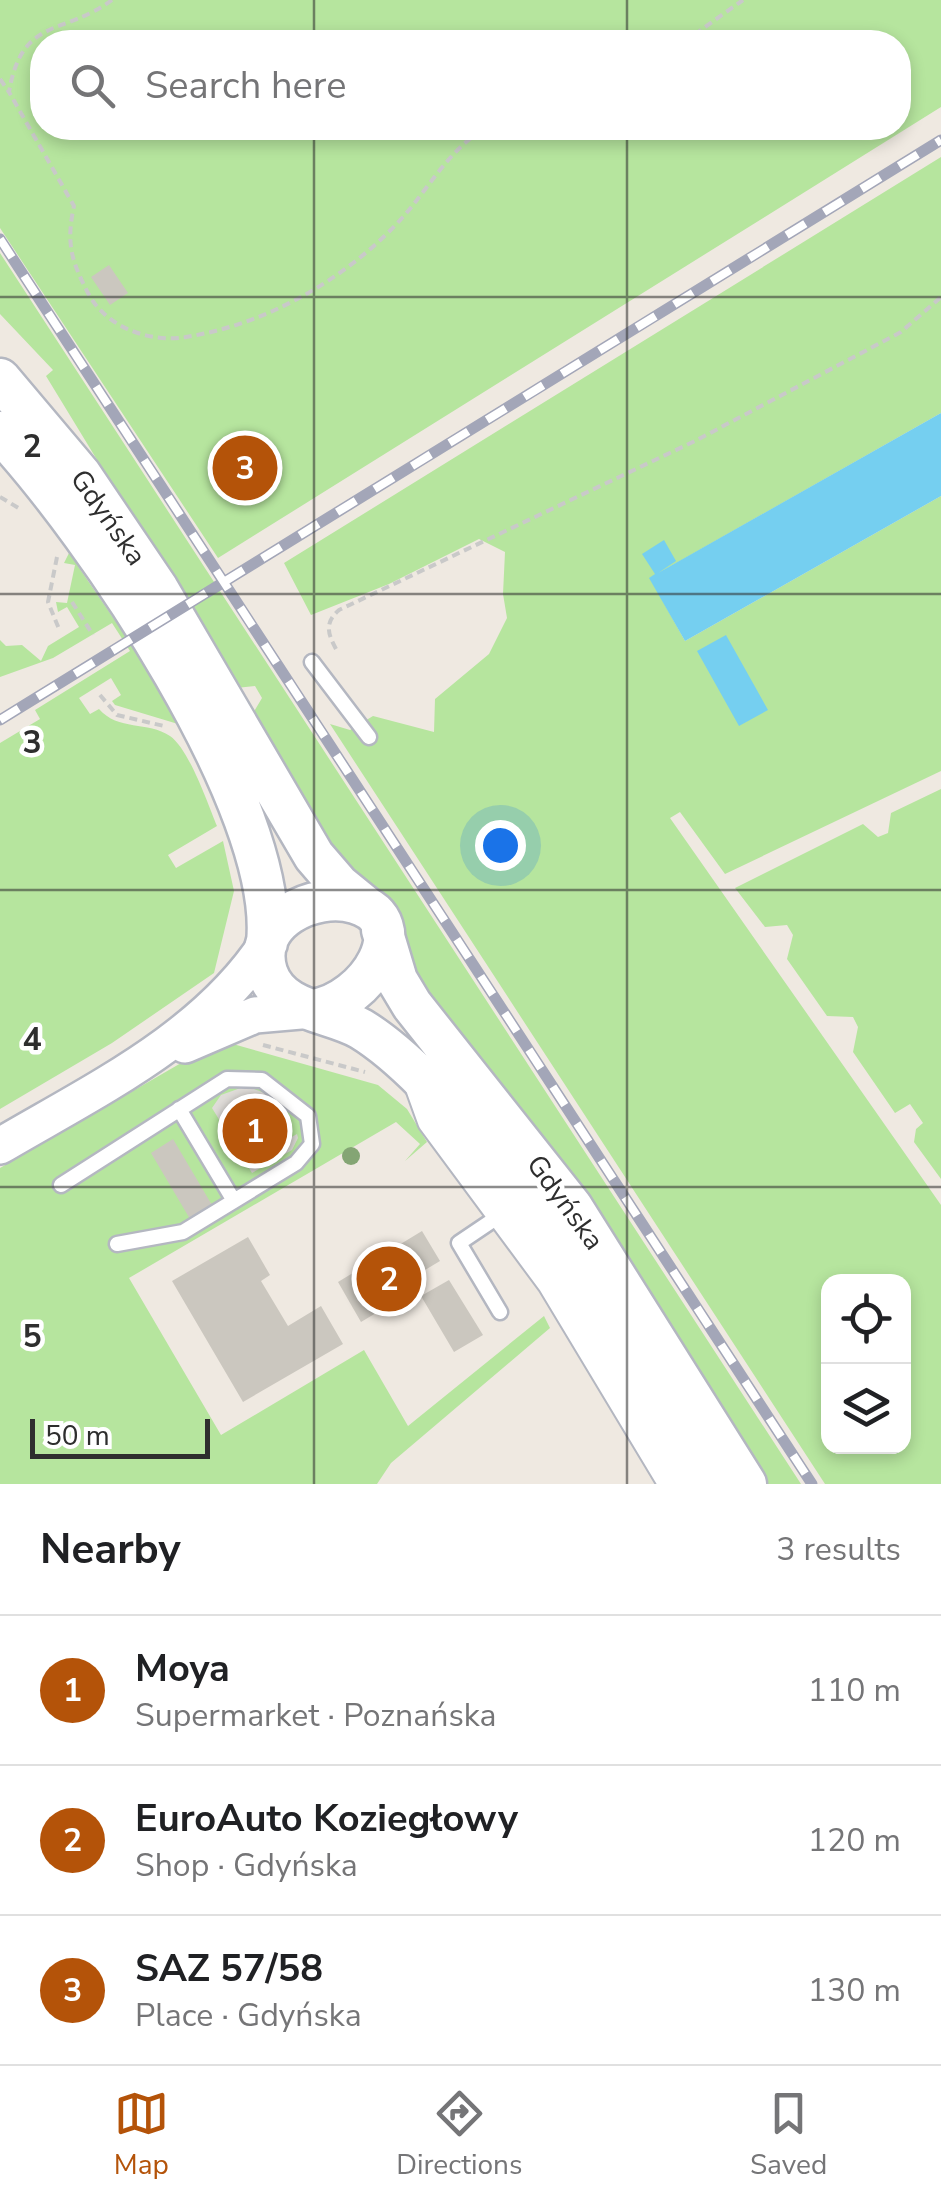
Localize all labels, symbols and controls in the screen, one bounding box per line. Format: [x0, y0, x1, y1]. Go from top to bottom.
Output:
search box [30, 30, 911, 140]
icon: search [65, 58, 120, 113]
text: Search here [145, 60, 346, 111]
text: 2 [22, 425, 42, 468]
pin: 3 [212, 430, 278, 506]
street label: Gdyńska [61, 462, 155, 573]
text: 3 [22, 721, 42, 764]
your location [475, 820, 526, 871]
text: 4 [22, 1018, 42, 1061]
pin: 1 [222, 1094, 288, 1168]
street label: Gdyńska [518, 1147, 613, 1258]
pin: 2 [356, 1242, 422, 1316]
map controls [821, 1274, 911, 1454]
button: locate [821, 1274, 911, 1364]
text: 5 [22, 1315, 42, 1358]
button: layers [821, 1364, 911, 1454]
scale bar [30, 1414, 210, 1458]
text: 50 m [45, 1417, 110, 1455]
text: Nearby [40, 1521, 181, 1578]
text: 3 results [776, 1528, 901, 1571]
text: Moya [135, 1643, 230, 1694]
text: 1 [63, 1669, 82, 1712]
text: 110 m [808, 1669, 901, 1712]
text: Supermarket · Poznańska [135, 1694, 497, 1737]
text: EuroAuto Koziegłowy [135, 1793, 518, 1844]
text: 2 [63, 1819, 82, 1862]
text: 120 m [808, 1819, 901, 1862]
text: Shop · Gdyńska [135, 1844, 358, 1887]
text: SAZ 57/58 [135, 1943, 323, 1994]
text: 3 [63, 1969, 82, 2012]
text: 130 m [808, 1969, 901, 2012]
text: Place · Gdyńska [135, 1994, 362, 2037]
tab: Map [114, 2086, 169, 2184]
tab: Directions [396, 2086, 522, 2184]
tab: Saved [750, 2086, 827, 2184]

